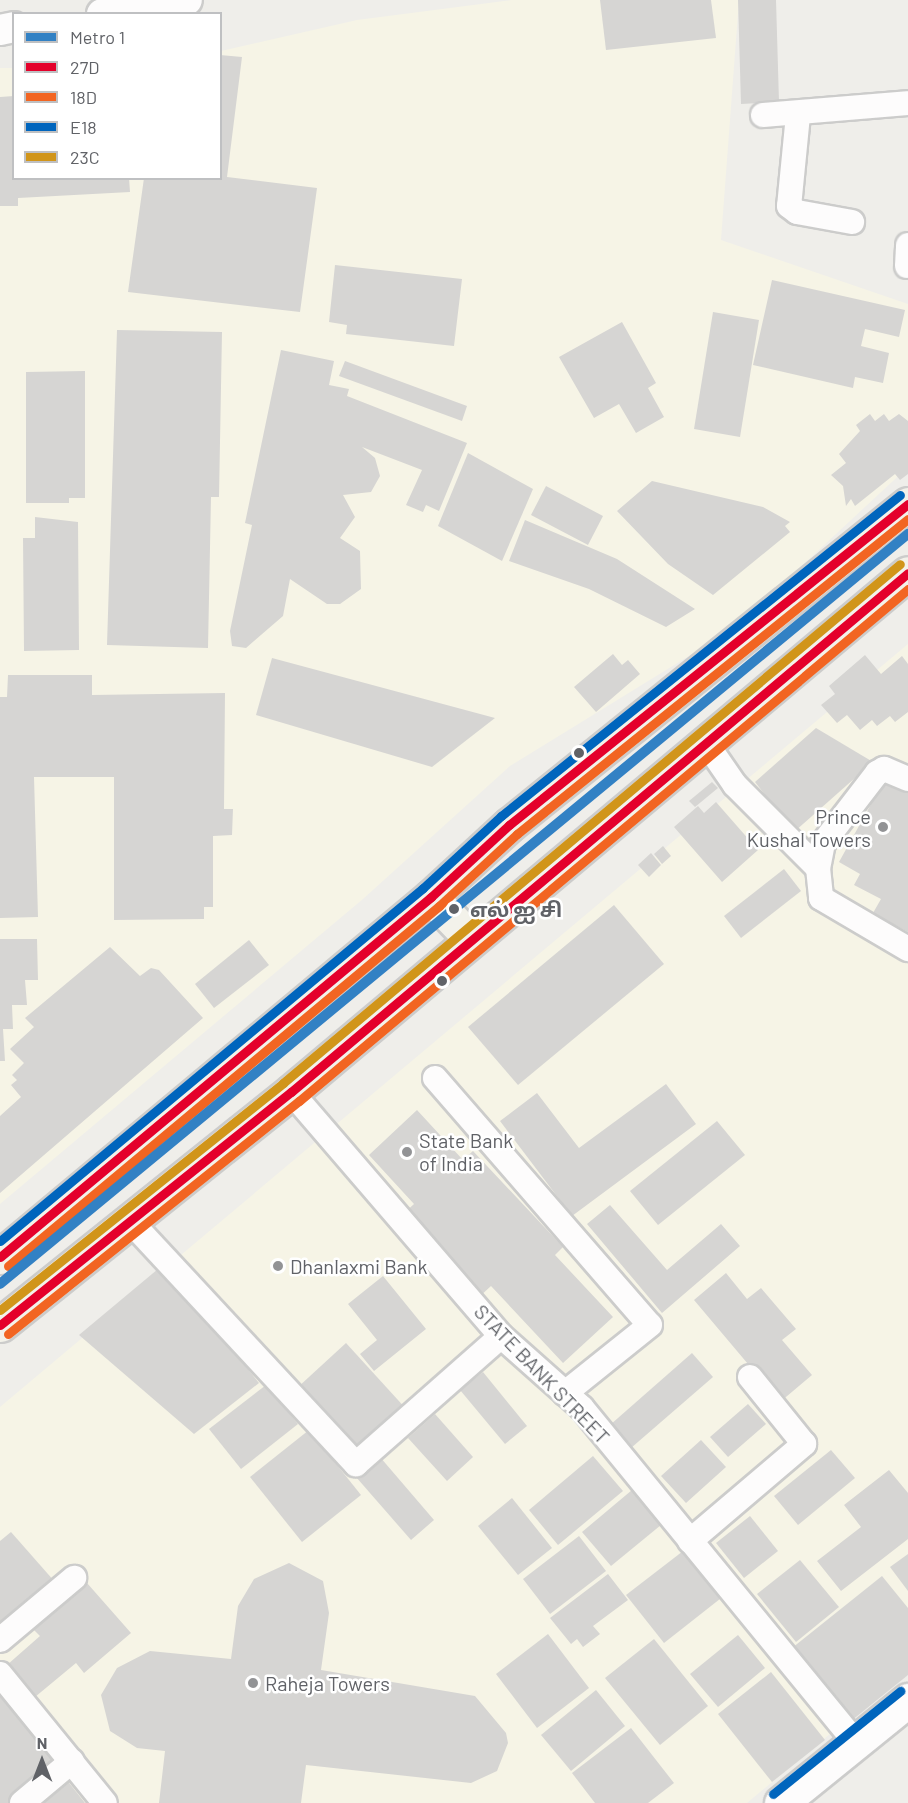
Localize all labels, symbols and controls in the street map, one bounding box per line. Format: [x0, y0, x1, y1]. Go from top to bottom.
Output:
legend [12, 12, 222, 180]
text: Metro 1 [70, 26, 125, 48]
text: 27D [70, 56, 99, 78]
text: 18D [70, 86, 97, 108]
text: E18 [70, 116, 97, 138]
text: 23C [70, 146, 100, 168]
unlabelled marker [573, 747, 585, 759]
place label: Prince Kushal Towers [747, 804, 871, 851]
marker: Prince Kushal Towers [876, 820, 890, 834]
place label: எல் ஐ சி [470, 897, 562, 921]
marker: எல் ஐ சி [443, 898, 465, 920]
unlabelled marker [436, 975, 448, 987]
place label: State Bank of India [419, 1128, 513, 1175]
marker: State Bank of India [400, 1145, 414, 1159]
place label: Dhanlaxmi Bank [290, 1254, 428, 1278]
marker: Dhanlaxmi Bank [271, 1259, 285, 1273]
street label: STATE BANK STREET [469, 1299, 615, 1449]
place label: Raheja Towers [265, 1671, 390, 1695]
marker: Raheja Towers [246, 1676, 260, 1690]
north arrow [12, 1731, 72, 1791]
text: N [37, 1733, 47, 1752]

